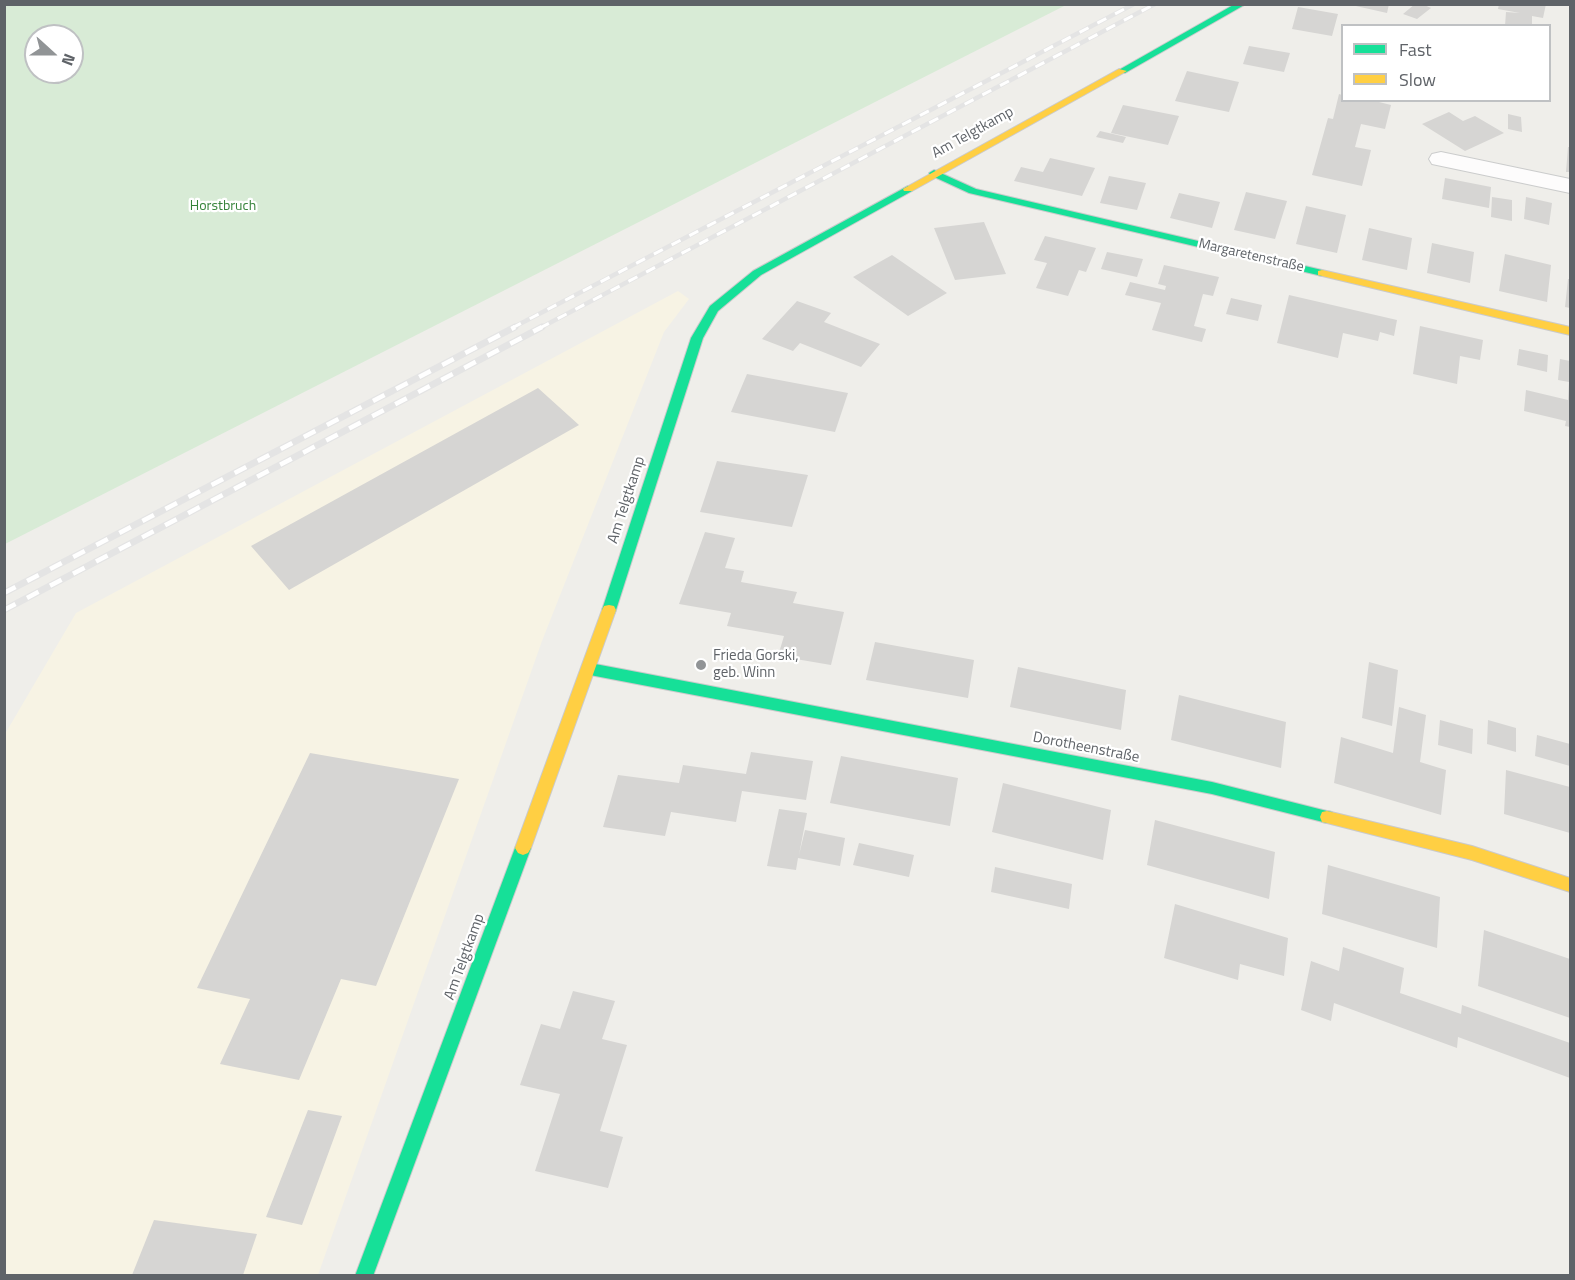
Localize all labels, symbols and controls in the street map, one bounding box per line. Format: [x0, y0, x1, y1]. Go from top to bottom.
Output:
north arrow [24, 24, 84, 84]
legend [1341, 24, 1551, 102]
text: Fast [1399, 36, 1432, 63]
text: N [56, 50, 82, 69]
text: Slow [1399, 66, 1436, 93]
street label: Am Telgtkamp [929, 103, 1017, 163]
park label: Horstbruch [190, 199, 256, 215]
street label: Margaretenstraße [1197, 236, 1305, 276]
street label: Am Telgtkamp [604, 454, 650, 546]
place label: Frieda Gorski, geb. Winn [713, 647, 799, 682]
marker: Frieda Gorski, geb. Winn [694, 658, 708, 672]
street label: Dorotheenstraße [1031, 729, 1141, 767]
street label: Am Telgtkamp [441, 911, 489, 1003]

